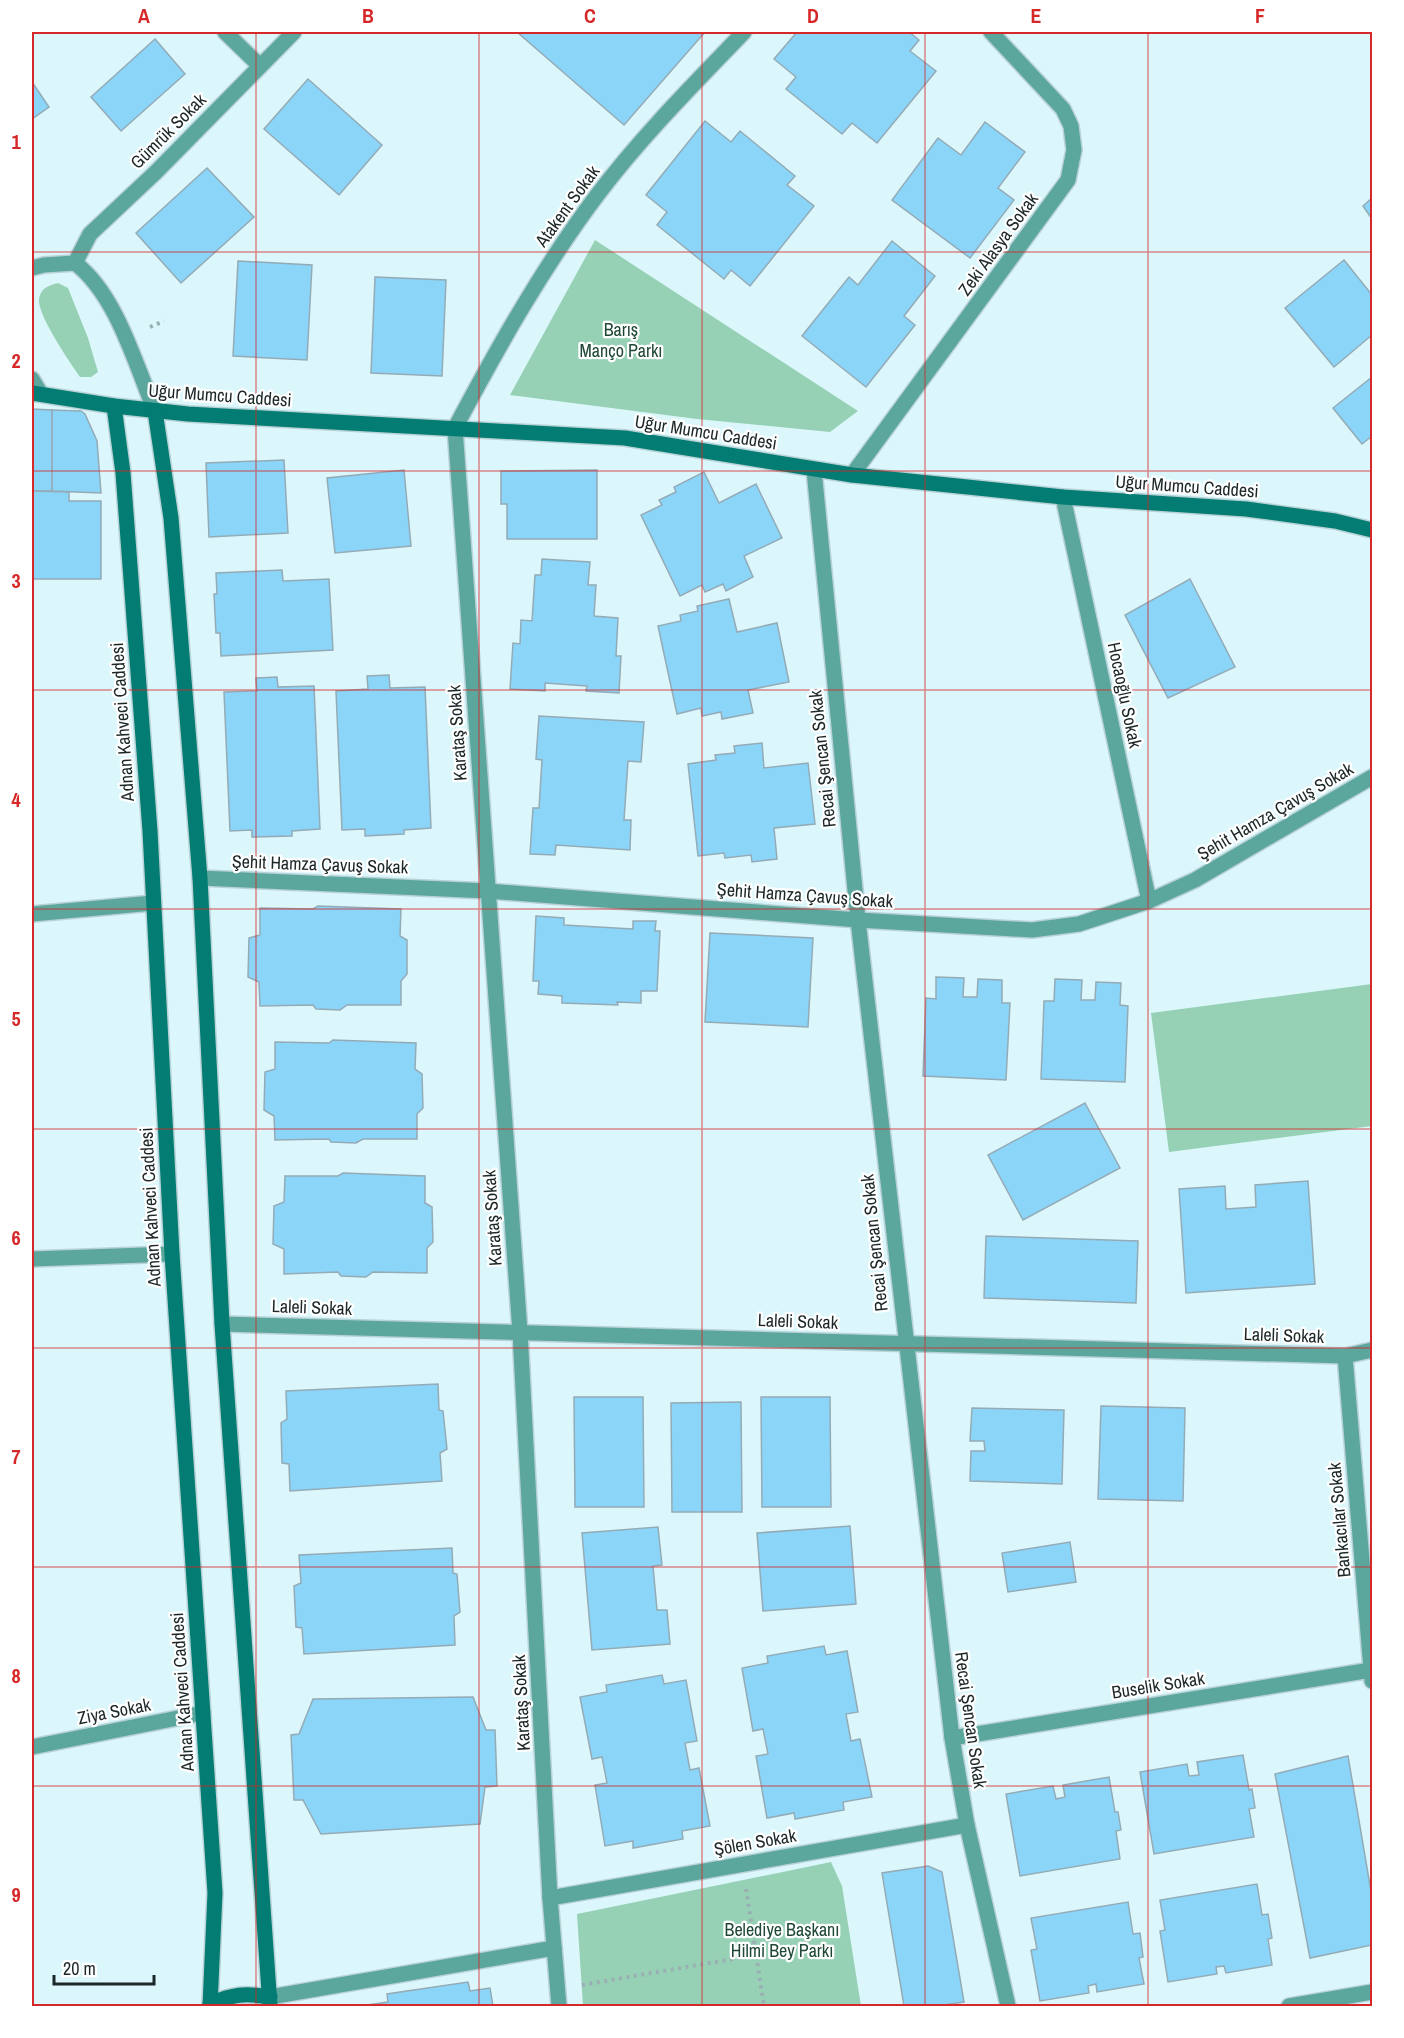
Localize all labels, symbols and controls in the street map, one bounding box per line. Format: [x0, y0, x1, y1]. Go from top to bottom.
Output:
text: A [138, 2, 150, 29]
text: B [362, 2, 374, 29]
text: C [584, 2, 596, 29]
text: D [807, 2, 819, 29]
text: E [1031, 2, 1042, 29]
text: F [1255, 2, 1265, 29]
street label: Gümrük Sokak [125, 87, 212, 174]
text: 1 [11, 128, 21, 155]
street label: Atakent Sokak [528, 160, 605, 253]
street label: Zeki Alasya Sokak [952, 187, 1044, 300]
park label: Barış Manço Parkı [580, 317, 662, 363]
text: 2 [11, 347, 21, 374]
street label: Uğur Mumcu Caddesi [148, 378, 292, 412]
street label: Uğur Mumcu Caddesi [633, 408, 779, 456]
street label: Uğur Mumcu Caddesi [1115, 469, 1259, 503]
text: 3 [11, 567, 21, 594]
street label: Hocaoğlu Sokak [1102, 640, 1149, 751]
street label: Adnan Kahveci Caddesi [104, 642, 140, 803]
street label: Karataş Sokak [441, 684, 473, 782]
street label: Recai Şencan Sokak [802, 689, 842, 829]
street label: Şehit Hamza Çavuş Sokak [1192, 756, 1358, 866]
text: 4 [11, 786, 21, 813]
street label: Şehit Hamza Çavuş Sokak [231, 848, 409, 880]
street label: Şehit Hamza Çavuş Sokak [716, 876, 894, 914]
text: 5 [11, 1005, 21, 1032]
street label: Adnan Kahveci Caddesi [133, 1127, 167, 1288]
street label: Karataş Sokak [476, 1169, 508, 1267]
street label: Recai Şencan Sokak [854, 1173, 894, 1313]
text: 6 [11, 1224, 21, 1251]
street label: Laleli Sokak [271, 1293, 353, 1321]
street label: Laleli Sokak [757, 1307, 839, 1335]
street label: Laleli Sokak [1243, 1321, 1325, 1349]
text: 7 [11, 1443, 21, 1470]
street label: Bankacılar Sokak [1321, 1461, 1356, 1578]
street label: Adnan Kahveci Caddesi [164, 1612, 200, 1773]
street label: Recai Şencan Sokak [949, 1650, 993, 1791]
street label: Karataş Sokak [506, 1654, 536, 1752]
text: 8 [11, 1662, 21, 1689]
street label: Buselik Sokak [1110, 1665, 1207, 1705]
street label: Ziya Sokak [75, 1692, 153, 1730]
street label: Şölen Sokak [712, 1822, 799, 1862]
text: 9 [11, 1881, 21, 1908]
park label: Belediye Başkanı Hilmi Bey Parkı [725, 1917, 839, 1963]
scale bar [54, 1948, 154, 1986]
text: 20 m [63, 1956, 96, 1981]

